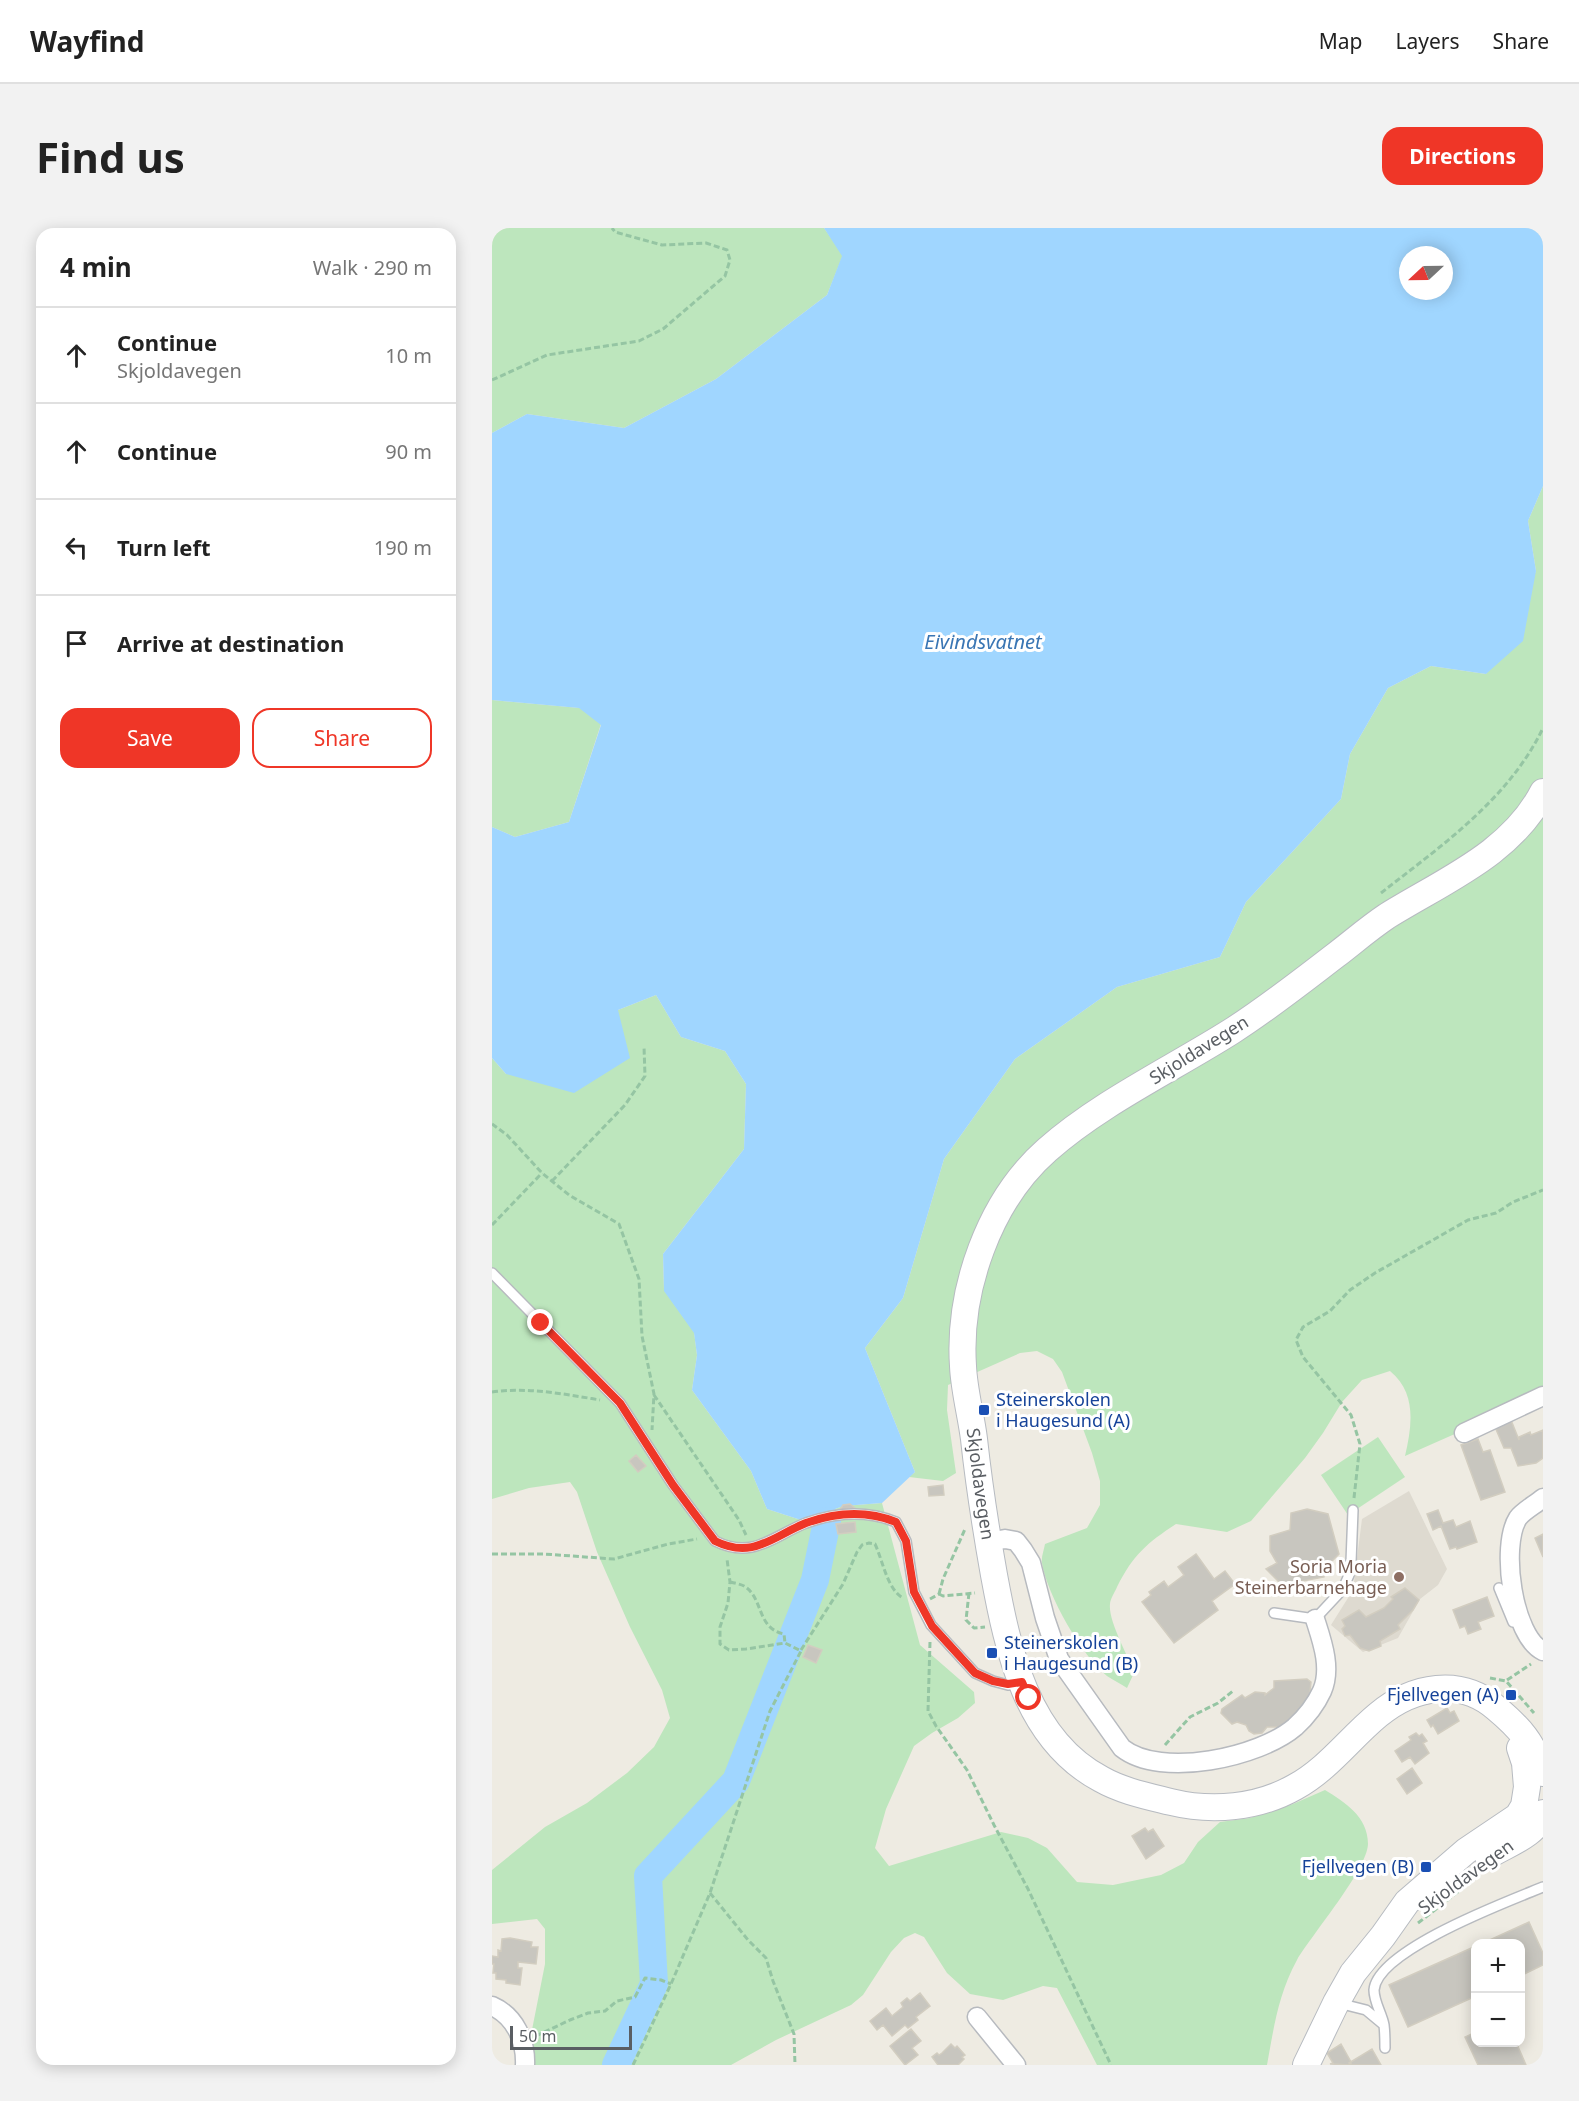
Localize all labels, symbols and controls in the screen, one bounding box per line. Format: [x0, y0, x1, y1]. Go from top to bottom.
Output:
text: Wayfind [30, 22, 144, 60]
text: Map [1319, 27, 1363, 55]
text: Layers [1396, 27, 1460, 55]
text: Share [1493, 27, 1549, 55]
button: Directions [1382, 127, 1543, 185]
text: Find us [36, 128, 185, 185]
north arrow [1399, 246, 1453, 300]
text: 4 min [60, 249, 132, 285]
text: Walk · 290 m [313, 254, 432, 281]
text: Continue [117, 327, 217, 357]
icon: ahead [60, 339, 93, 372]
text: 10 m [385, 342, 432, 369]
text: Skjoldavegen [117, 357, 242, 384]
icon: ahead [60, 435, 93, 468]
text: Continue [117, 436, 217, 466]
text: 90 m [385, 438, 432, 465]
icon: left [60, 531, 93, 564]
text: Turn left [117, 532, 211, 562]
text: 190 m [374, 534, 432, 561]
icon: arrive [60, 627, 93, 660]
text: Arrive at destination [117, 628, 344, 658]
water label: Eivindsvatnet [924, 628, 1043, 655]
button: Save [60, 708, 240, 768]
button: Share [252, 708, 432, 768]
street label: Skjoldavegen [1144, 1009, 1253, 1089]
route end [527, 1309, 553, 1335]
place label: Steinerskolen i Haugesund (A) [996, 1387, 1130, 1432]
marker: Steinerskolen i Haugesund (A) [977, 1403, 991, 1417]
street label: Skjoldavegen [962, 1426, 1001, 1541]
place label: Soria Moria Steinerbarnehage [1235, 1554, 1387, 1599]
marker: Soria Moria Steinerbarnehage [1392, 1570, 1406, 1584]
place label: Steinerskolen i Haugesund (B) [1004, 1630, 1138, 1675]
marker: Steinerskolen i Haugesund (B) [985, 1646, 999, 1660]
place label: Fjellvegen (A) [1387, 1682, 1499, 1706]
route start [1015, 1684, 1041, 1710]
marker: Fjellvegen (A) [1504, 1688, 1518, 1702]
street label: Skjoldavegen [1413, 1833, 1518, 1919]
place label: Fjellvegen (B) [1302, 1854, 1414, 1878]
marker: Fjellvegen (B) [1419, 1860, 1433, 1874]
map controls [1471, 1939, 1525, 2047]
button: + [1471, 1939, 1525, 1993]
button: − [1471, 1993, 1525, 2047]
scale bar [510, 2023, 632, 2050]
text: 50 m [519, 2025, 556, 2047]

